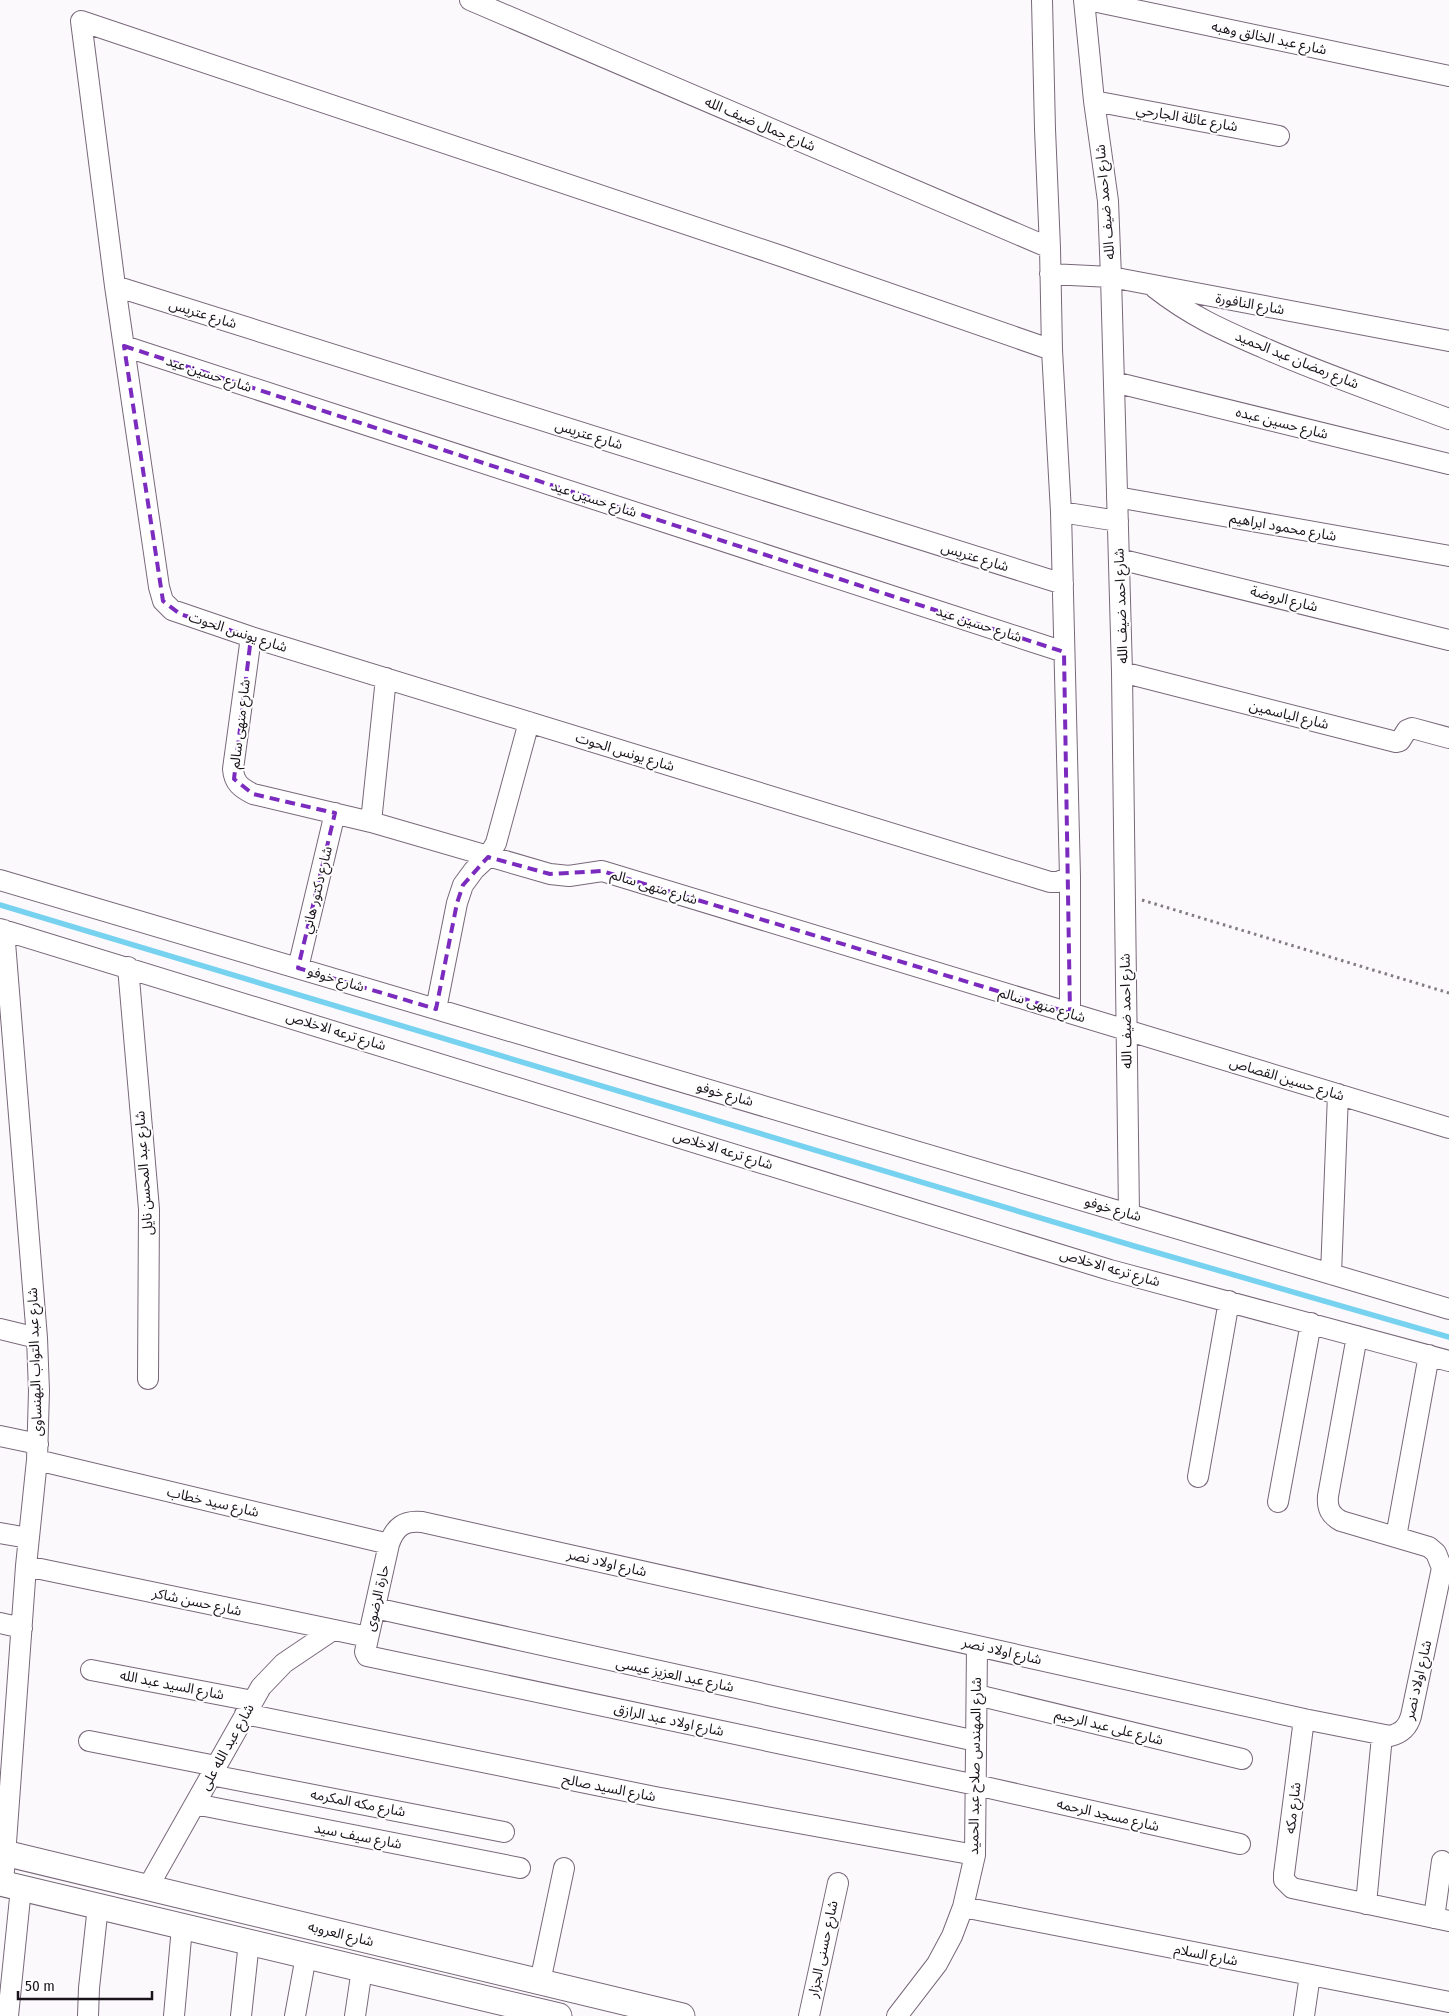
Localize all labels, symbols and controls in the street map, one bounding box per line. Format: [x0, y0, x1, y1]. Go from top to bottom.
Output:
street label: شارع عبد الخالق وهبه [1209, 17, 1328, 60]
street label: شارع جمال ضيف الله [701, 93, 818, 157]
street label: شارع عائلة الجارحي [1134, 101, 1239, 138]
street label: شارع احمد ضيف الله [1091, 144, 1120, 260]
street label: شارع النافورة [1214, 290, 1286, 320]
street label: شارع عتريس [166, 296, 239, 334]
street label: شارع رمضان عبد الحميد [1232, 327, 1361, 394]
street label: شارع حسين عيد [163, 352, 254, 398]
street label: شارع حسين عبده [1234, 403, 1330, 445]
street label: شارع عتريس [552, 417, 625, 455]
street label: شارع حسين عيد [548, 477, 639, 523]
street label: شارع محمود ابراهيم [1228, 509, 1338, 547]
street label: شارع عتريس [938, 539, 1011, 577]
street label: شارع احمد ضيف الله [1110, 548, 1134, 664]
street label: شارع الروضة [1248, 582, 1319, 618]
street label: شارع حسين عيد [933, 602, 1024, 648]
street label: شارع يونس الحوت [186, 608, 289, 658]
street label: شارع منهى سالم [226, 678, 256, 770]
street label: شارع الياسمين [1247, 697, 1331, 735]
street label: شارع يونس الحوت [573, 729, 677, 777]
street label: شارع دكتور هاني [298, 845, 338, 936]
street label: شارع منهى سالم [608, 866, 700, 910]
street label: شارع احمد ضيف الله [1116, 953, 1138, 1069]
street label: شارع خوفو [305, 962, 366, 998]
street label: شارع منهى سالم [996, 984, 1088, 1028]
street label: شارع ترعه الاخلاص [283, 1008, 388, 1056]
street label: شارع حسين القصاص [1227, 1053, 1346, 1106]
street label: شارع خوفو [694, 1078, 755, 1112]
street label: شارع عبد المحسن نايل [131, 1110, 159, 1236]
street label: شارع ترعه الاخلاص [670, 1127, 775, 1175]
street label: شارع خوفو [1082, 1193, 1143, 1227]
street label: شارع ترعه الاخلاص [1057, 1246, 1162, 1292]
street label: شارع عبد التواب البهنساوى [24, 1287, 48, 1437]
street label: شارع سيد خطاب [165, 1483, 261, 1523]
street label: شارع اولاد نصر [564, 1545, 648, 1582]
street label: حارة الرضوى [361, 1563, 393, 1633]
street label: شارع حسن شاكر [150, 1584, 243, 1622]
street label: شارع اولاد نصر [959, 1633, 1043, 1670]
street label: شارع اولاد نصر [1400, 1639, 1437, 1723]
street label: شارع عبد العزيز عيسى [614, 1654, 735, 1698]
street label: شارع السيد عبد الله [118, 1667, 226, 1705]
street label: شارع المهندس صلاح عبد الحميد [965, 1677, 987, 1855]
street label: شارع اولاد عبد الرازق [612, 1700, 726, 1742]
street label: شارع عبد الله على [196, 1701, 259, 1794]
street label: شارع على عبد الرحيم [1052, 1705, 1165, 1751]
street label: شارع السيد صالح [560, 1771, 657, 1807]
street label: شارع مكه [1281, 1781, 1307, 1835]
street label: شارع مكه المكرمه [309, 1785, 407, 1823]
street label: شارع مسجد الرحمه [1055, 1795, 1161, 1837]
street label: شارع سيف سيد [312, 1819, 403, 1855]
street label: شارع حسنى الجزار [804, 1899, 844, 2000]
street label: شارع العروبه [306, 1918, 376, 1952]
street label: شارع السلام [1172, 1940, 1239, 1971]
scale bar [18, 1968, 151, 2000]
text: 50 m [25, 1977, 55, 1995]

